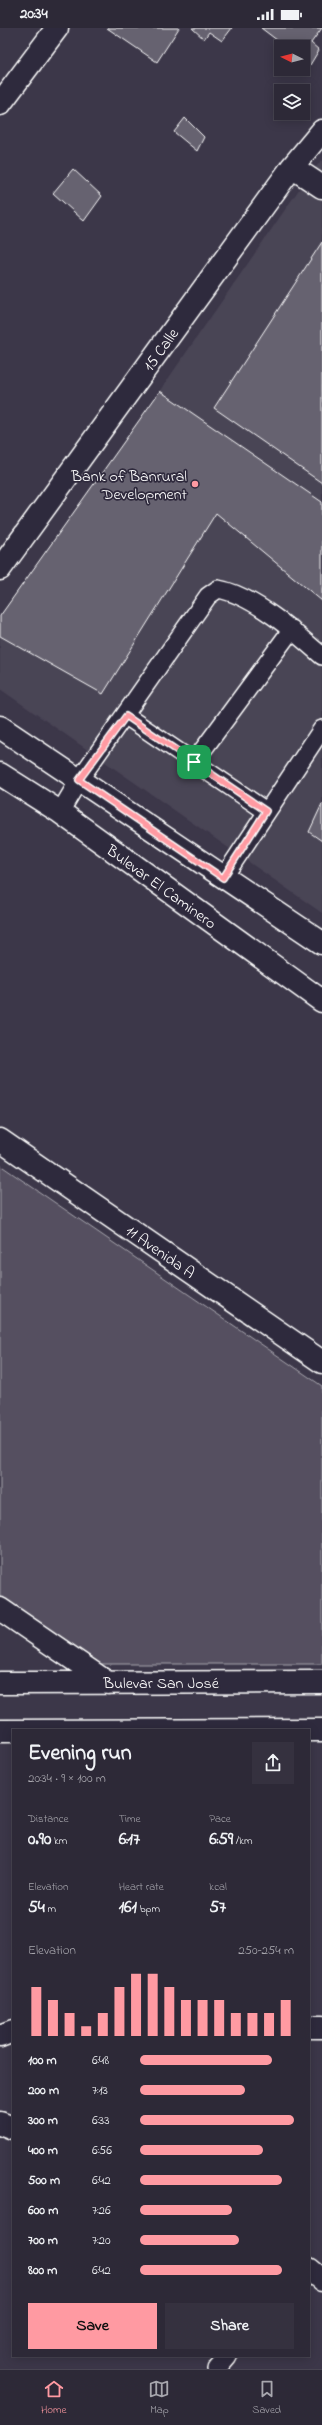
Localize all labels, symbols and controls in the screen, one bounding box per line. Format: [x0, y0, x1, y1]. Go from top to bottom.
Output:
text: 20:34 [20, 3, 48, 25]
north arrow [274, 40, 310, 76]
map controls [274, 40, 310, 120]
button: layers [274, 84, 310, 120]
street label: 15 Calle [138, 323, 186, 377]
place label: Bank of Banrural Development [70, 465, 188, 507]
marker: Bank of Banrural Development [190, 479, 200, 489]
pin [177, 745, 211, 779]
icon: arrive [183, 751, 205, 773]
street label: Bulevar El Caminero [100, 839, 221, 936]
street label: 11 Avenida A [120, 1220, 200, 1286]
street label: Bulevar San José [102, 1672, 220, 1696]
text: Evening run [28, 1738, 132, 1770]
button: share [252, 1742, 294, 1784]
text: 20:34 · 9 × 100 m [28, 1769, 106, 1788]
text: Distance [28, 1811, 69, 1827]
text: Time [119, 1811, 140, 1827]
text: Pace [209, 1811, 231, 1827]
text: 0.90 [28, 1827, 51, 1852]
text: 6:17 [119, 1827, 140, 1852]
text: 6:59 [209, 1827, 233, 1852]
text: km [51, 1833, 67, 1849]
text: /km [233, 1833, 253, 1849]
text: Elevation [28, 1879, 68, 1895]
text: Heart rate [119, 1879, 164, 1895]
text: kcal [209, 1879, 227, 1895]
text: 54 [28, 1895, 45, 1920]
text: 161 [119, 1895, 137, 1920]
text: 57 [209, 1895, 226, 1920]
text: m [45, 1901, 56, 1917]
text: bpm [137, 1901, 160, 1917]
text: Elevation [28, 1941, 76, 1960]
text: 250–254 m [238, 1941, 294, 1960]
text: 100 m [28, 2051, 57, 2070]
text: 6:48 [92, 2051, 109, 2070]
text: 200 m [28, 2081, 59, 2100]
text: 7:13 [92, 2081, 108, 2100]
text: 300 m [28, 2111, 58, 2130]
text: 6:33 [92, 2111, 110, 2130]
text: 400 m [28, 2141, 58, 2160]
text: 6:56 [92, 2141, 112, 2160]
text: 500 m [28, 2171, 60, 2190]
text: 6:42 [92, 2171, 111, 2190]
text: 600 m [28, 2201, 58, 2220]
text: 7:26 [92, 2201, 111, 2220]
text: 700 m [28, 2231, 58, 2250]
text: 7:20 [92, 2231, 111, 2250]
text: 800 m [28, 2261, 57, 2280]
text: 6:42 [92, 2261, 111, 2280]
button: Save [28, 2303, 157, 2349]
button: Share [165, 2303, 294, 2349]
tab: Home [41, 2378, 67, 2418]
tab: Map [148, 2378, 170, 2418]
tab: Saved [252, 2378, 281, 2418]

